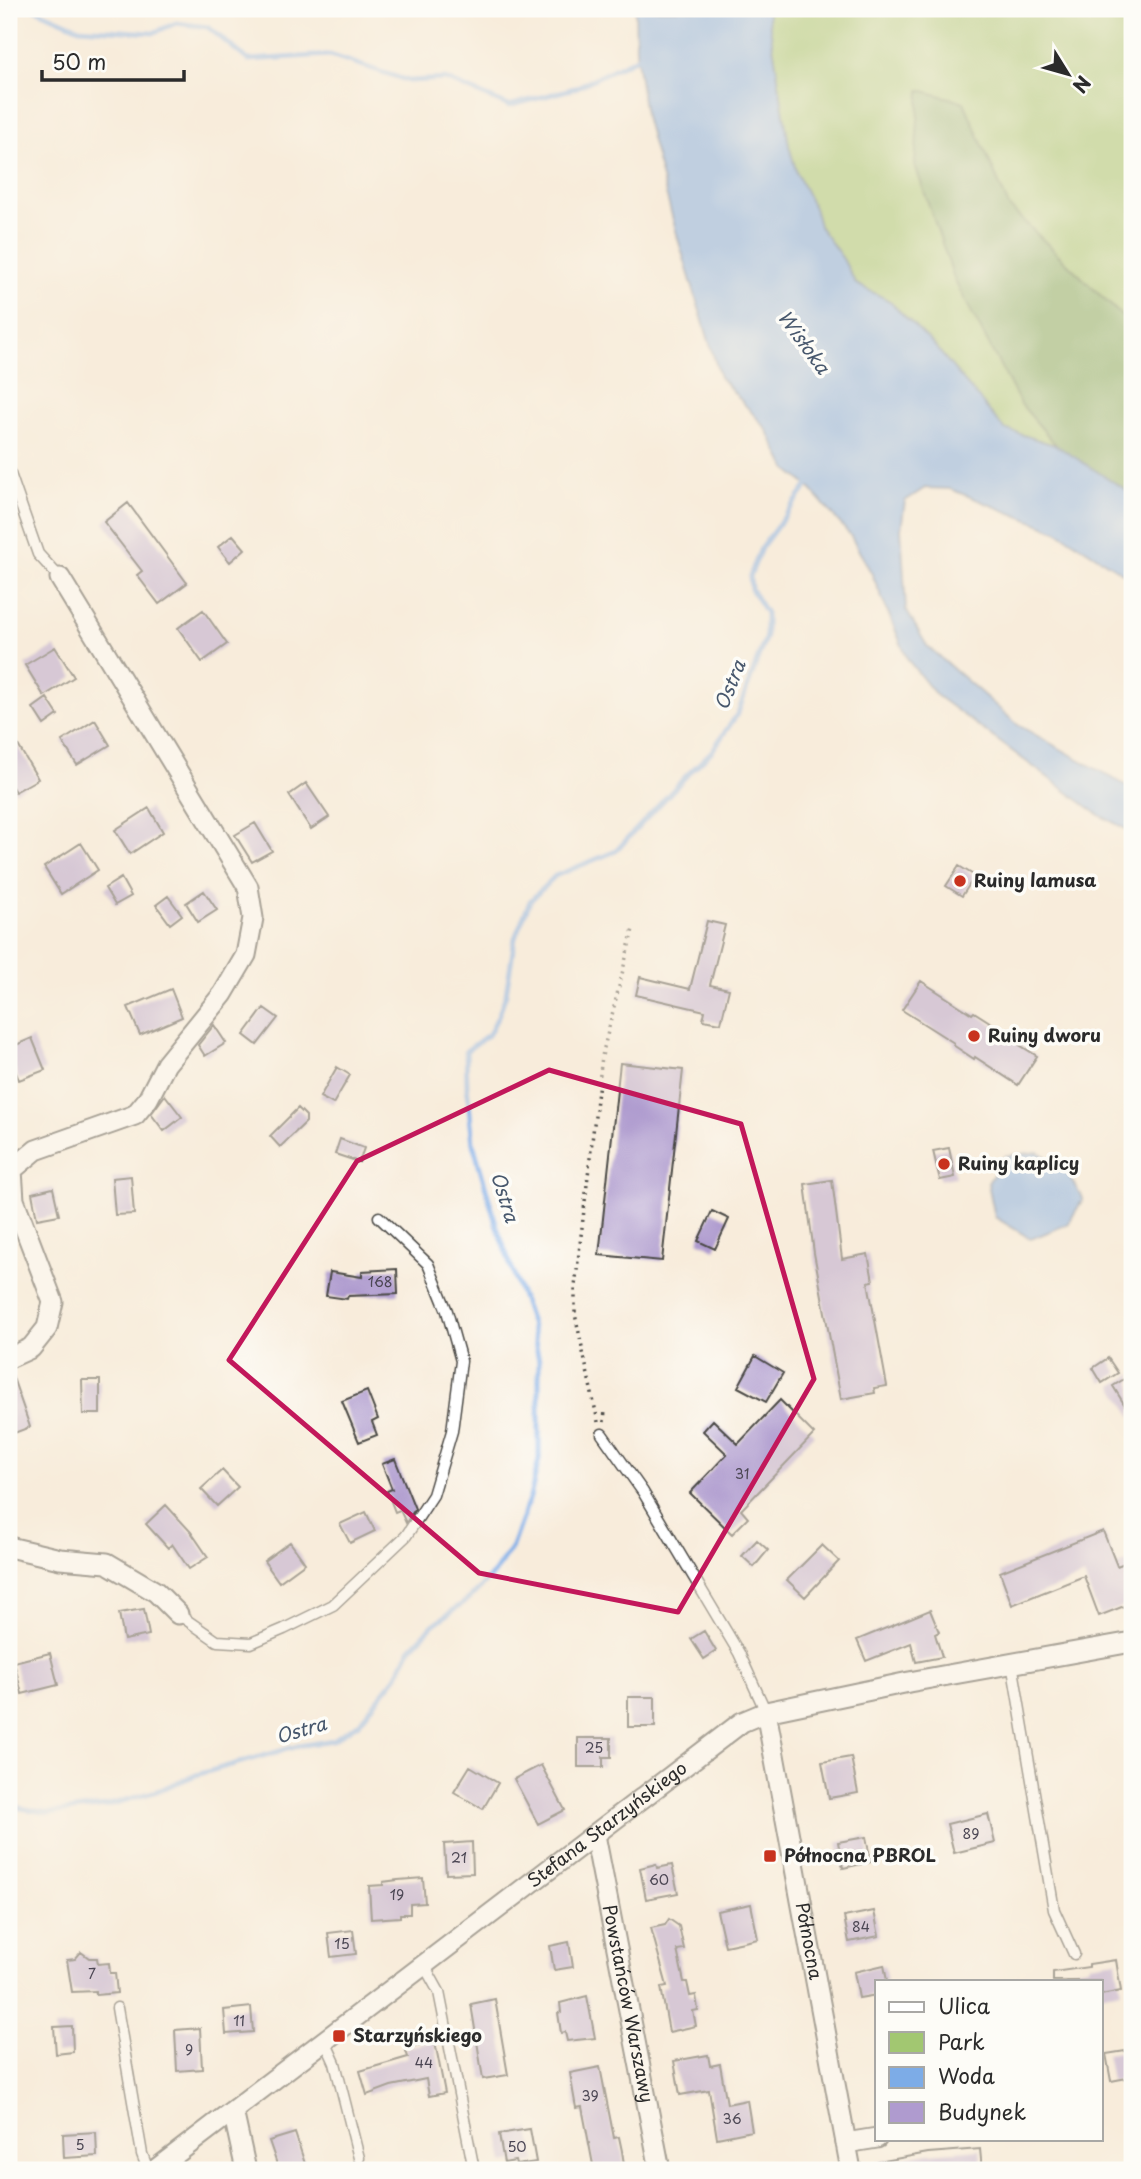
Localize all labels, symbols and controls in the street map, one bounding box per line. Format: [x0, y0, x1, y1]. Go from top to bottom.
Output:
scale bar [42, 38, 184, 82]
north arrow [1032, 38, 1102, 108]
text: 50 m [52, 45, 106, 77]
text: N [1067, 70, 1098, 99]
water label: Wisłoka [772, 304, 838, 380]
water label: Ostra [706, 654, 752, 714]
place label: Ruiny lamusa [974, 866, 1097, 893]
marker: Ruiny lamusa [952, 873, 968, 889]
place label: Ruiny dworu [988, 1021, 1101, 1048]
marker: Ruiny dworu [966, 1028, 982, 1044]
place label: Ruiny kaplicy [958, 1149, 1079, 1176]
marker: Ruiny kaplicy [936, 1156, 952, 1172]
water label: Ostra [485, 1168, 527, 1227]
house number: 168 [368, 1271, 392, 1292]
house number: 31 [735, 1463, 749, 1484]
water label: Ostra [272, 1708, 331, 1750]
house number: 25 [585, 1737, 603, 1758]
street label: Stefana Starzyńskiego [521, 1754, 692, 1893]
house number: 89 [963, 1823, 979, 1844]
place label: Północna PBROL [784, 1841, 936, 1868]
house number: 21 [451, 1847, 467, 1868]
marker: Północna PBROL [762, 1848, 778, 1864]
house number: 60 [649, 1869, 669, 1890]
house number: 19 [390, 1884, 404, 1905]
street label: Północna [790, 1900, 831, 1983]
street label: Powstańców Warszawy [597, 1902, 662, 2105]
house number: 84 [852, 1916, 870, 1937]
house number: 15 [334, 1933, 350, 1954]
house number: 7 [88, 1963, 96, 1984]
legend [875, 1980, 1102, 2140]
text: Ulica [938, 1989, 991, 2021]
house number: 11 [233, 2010, 245, 2031]
place label: Starzyńskiego [353, 2021, 482, 2048]
text: Park [938, 2025, 985, 2057]
marker: Starzyńskiego [331, 2028, 347, 2044]
house number: 9 [185, 2039, 193, 2060]
house number: 44 [415, 2052, 433, 2073]
text: Woda [938, 2059, 995, 2091]
house number: 39 [581, 2085, 599, 2106]
text: Budynek [938, 2095, 1027, 2127]
house number: 36 [722, 2108, 742, 2129]
house number: 5 [75, 2134, 85, 2155]
house number: 50 [507, 2136, 527, 2157]

